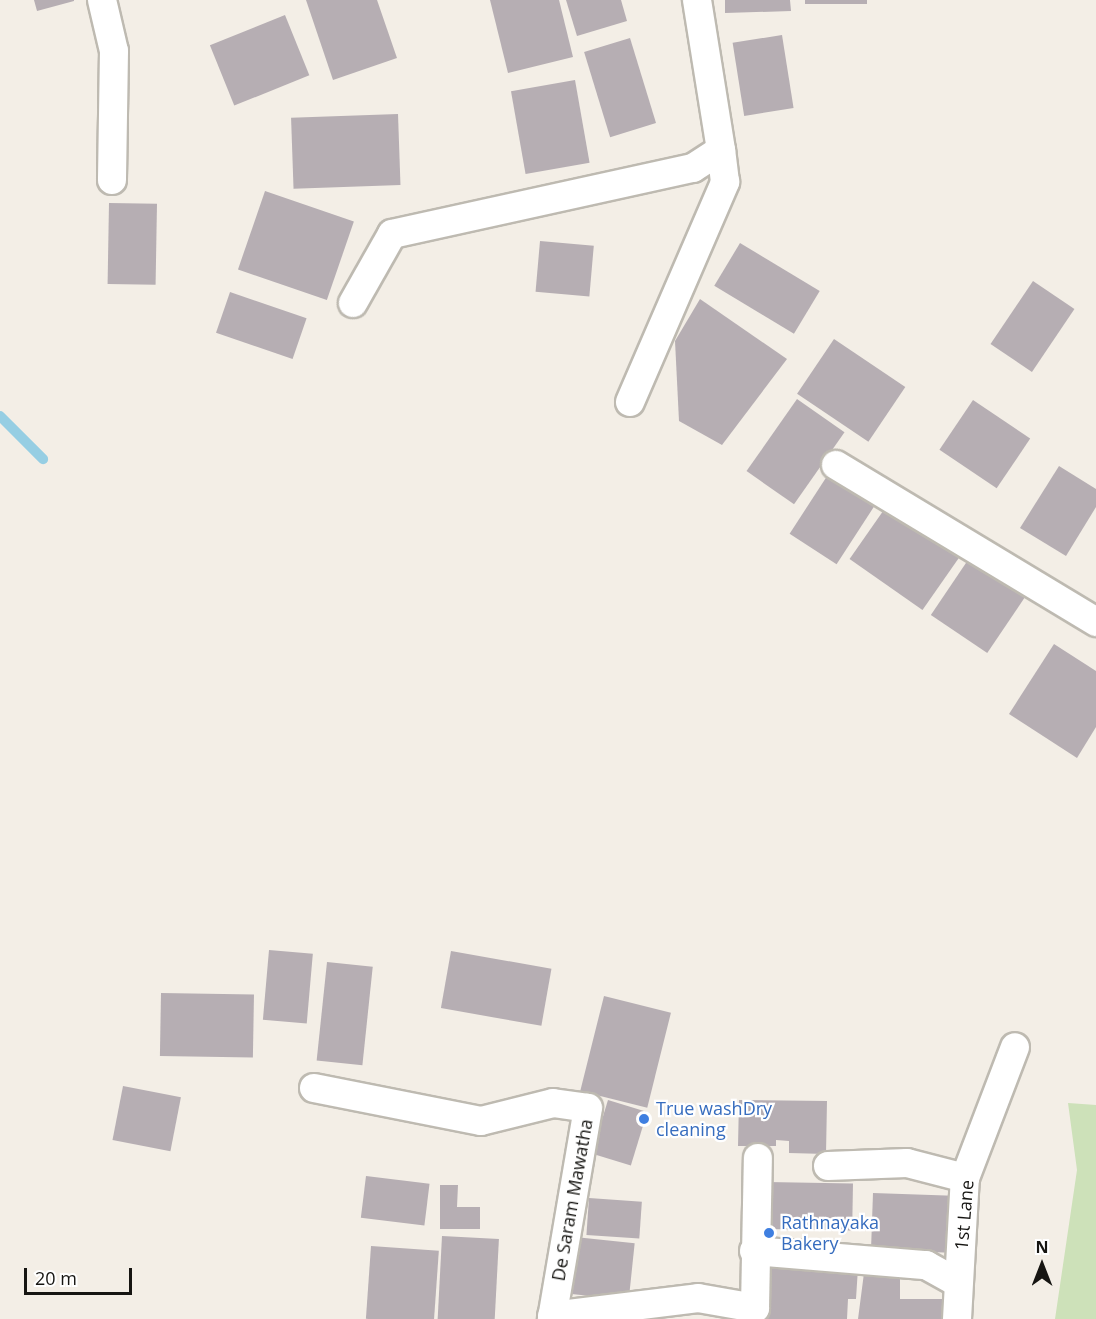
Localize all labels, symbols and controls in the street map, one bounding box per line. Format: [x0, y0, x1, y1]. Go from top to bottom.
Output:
place label: True washDry cleaning [656, 1098, 772, 1140]
marker: True washDry cleaning [637, 1112, 651, 1126]
street label: De Saram Mawatha [547, 1117, 597, 1283]
street label: 1st Lane [950, 1179, 978, 1251]
place label: Rathnayaka Bakery [781, 1212, 879, 1254]
marker: Rathnayaka Bakery [762, 1226, 776, 1240]
north arrow [1012, 1235, 1072, 1295]
text: N [1035, 1236, 1049, 1258]
scale bar [27, 1256, 135, 1294]
text: 20 m [35, 1266, 77, 1290]

